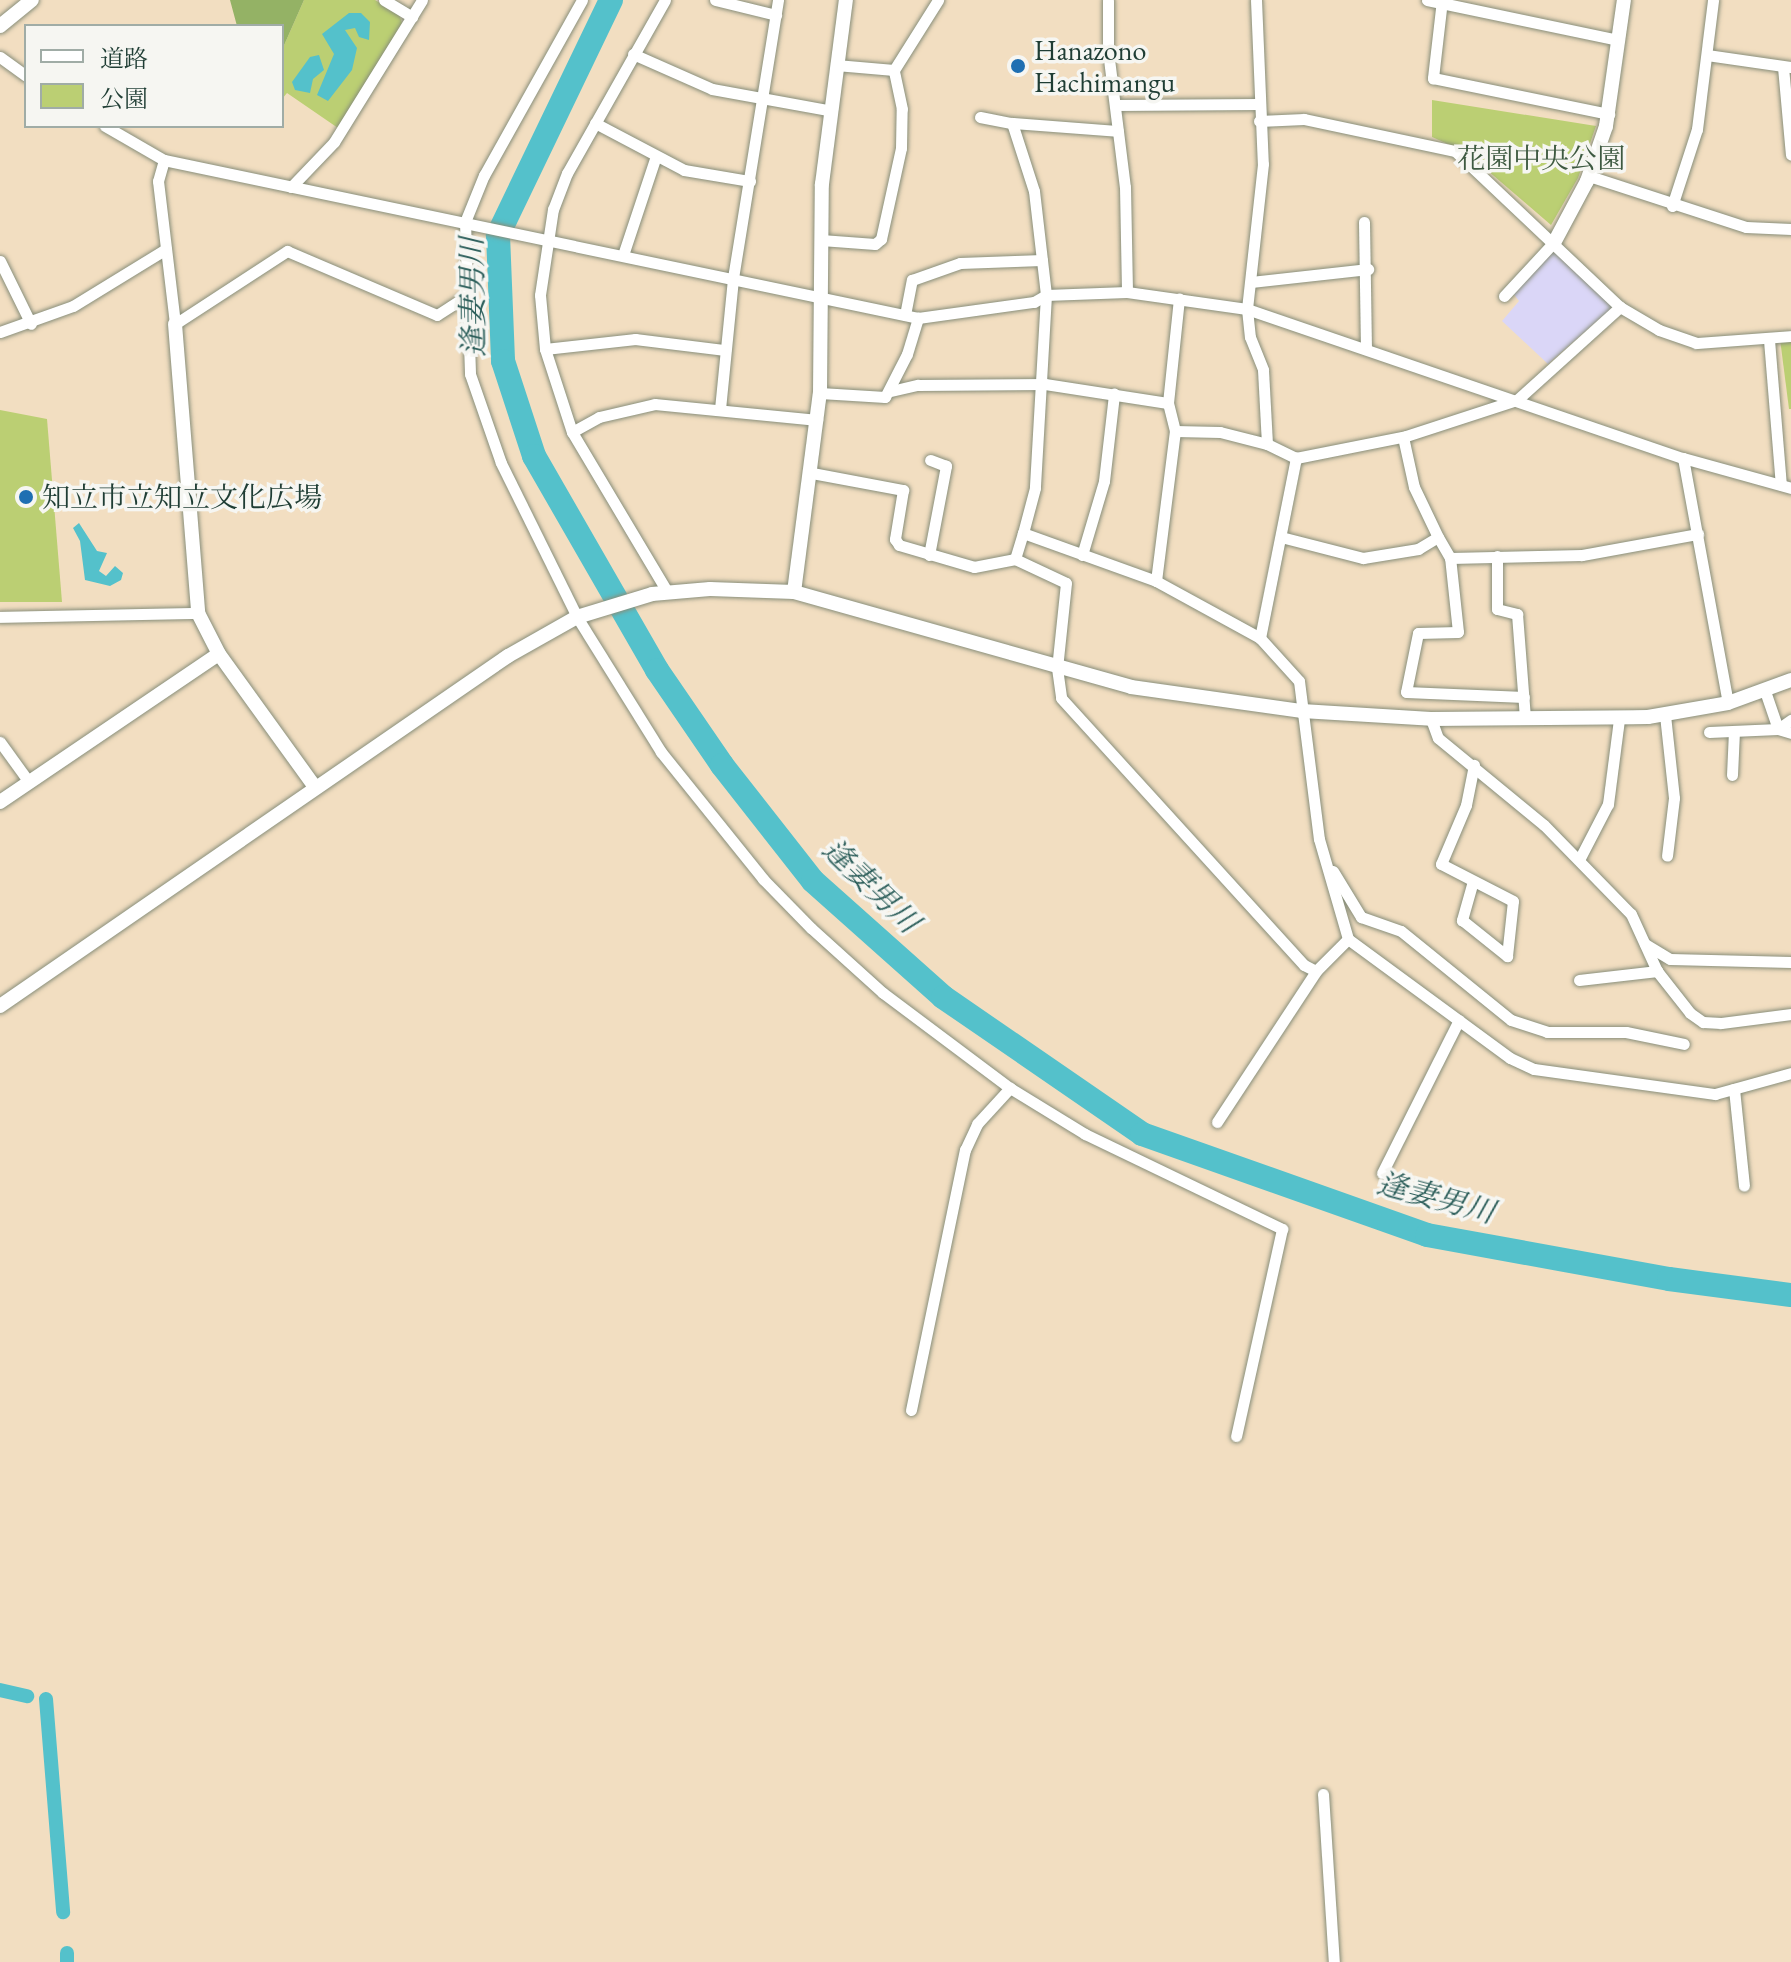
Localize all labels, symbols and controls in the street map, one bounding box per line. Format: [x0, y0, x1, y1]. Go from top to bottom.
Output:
legend [24, 24, 284, 128]
place label: Hanazono Hachimangu [1034, 33, 1175, 99]
text: 道路 [100, 43, 148, 74]
marker: Hanazono Hachimangu [1009, 57, 1027, 75]
text: 公園 [100, 83, 148, 114]
park label: 花園中央公園 [1457, 141, 1625, 175]
water label: 逢妻男川 [454, 237, 492, 357]
place label: 知立市立知立文化広場 [42, 480, 322, 514]
marker: 知立市立知立文化広場 [17, 488, 35, 506]
water label: 逢妻男川 [815, 831, 927, 941]
water label: 逢妻男川 [1373, 1165, 1499, 1231]

